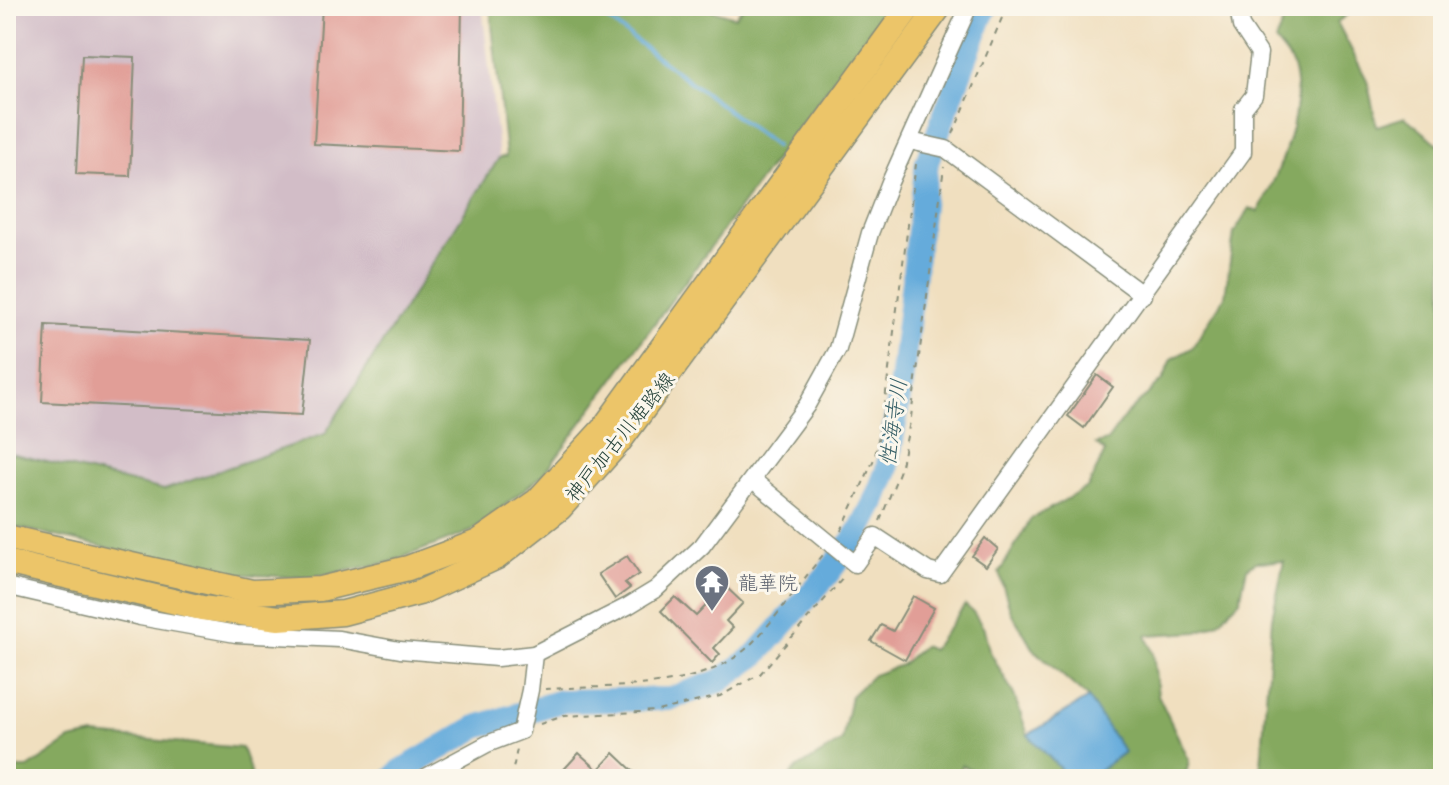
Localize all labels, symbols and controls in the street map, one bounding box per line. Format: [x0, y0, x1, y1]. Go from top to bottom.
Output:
street label: 神戸加古川姫路線 [559, 366, 679, 506]
water label: 性海寺川 [872, 376, 912, 468]
temple icon: 龍華院 [693, 563, 731, 613]
place label: 龍華院 [738, 569, 798, 595]

